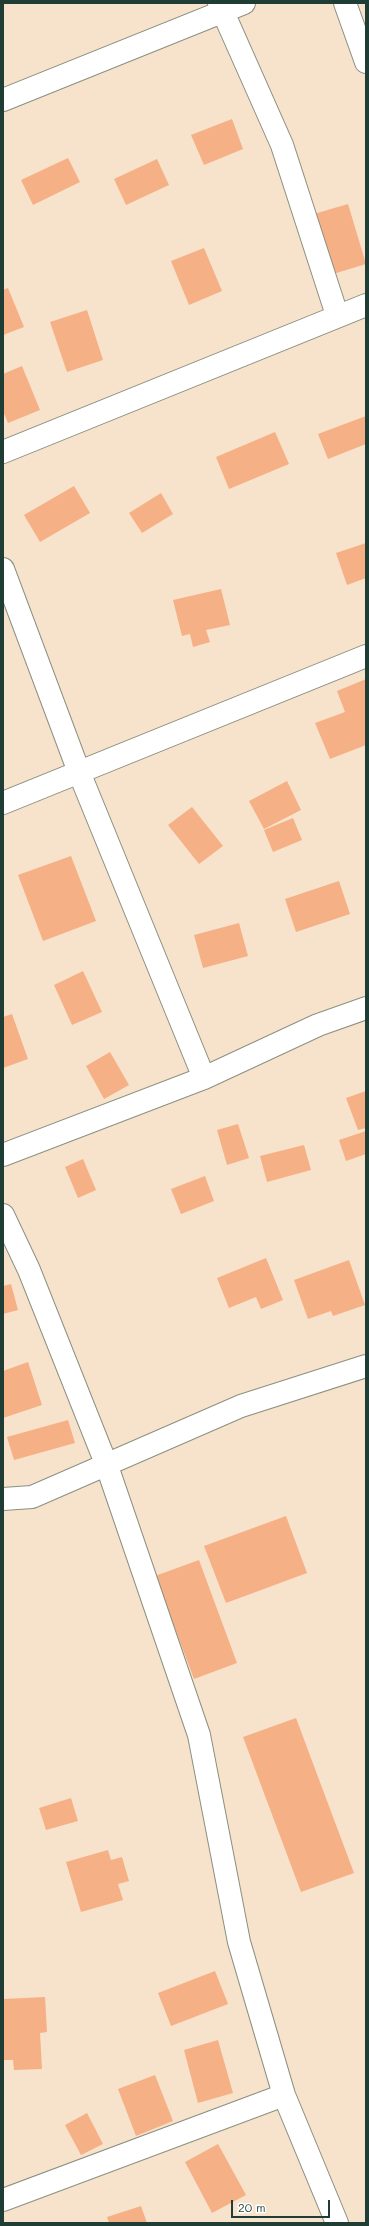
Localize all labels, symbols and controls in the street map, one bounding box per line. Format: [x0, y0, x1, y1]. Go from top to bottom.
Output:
scale bar [233, 2192, 332, 2218]
text: 20 m [238, 2199, 266, 2215]

